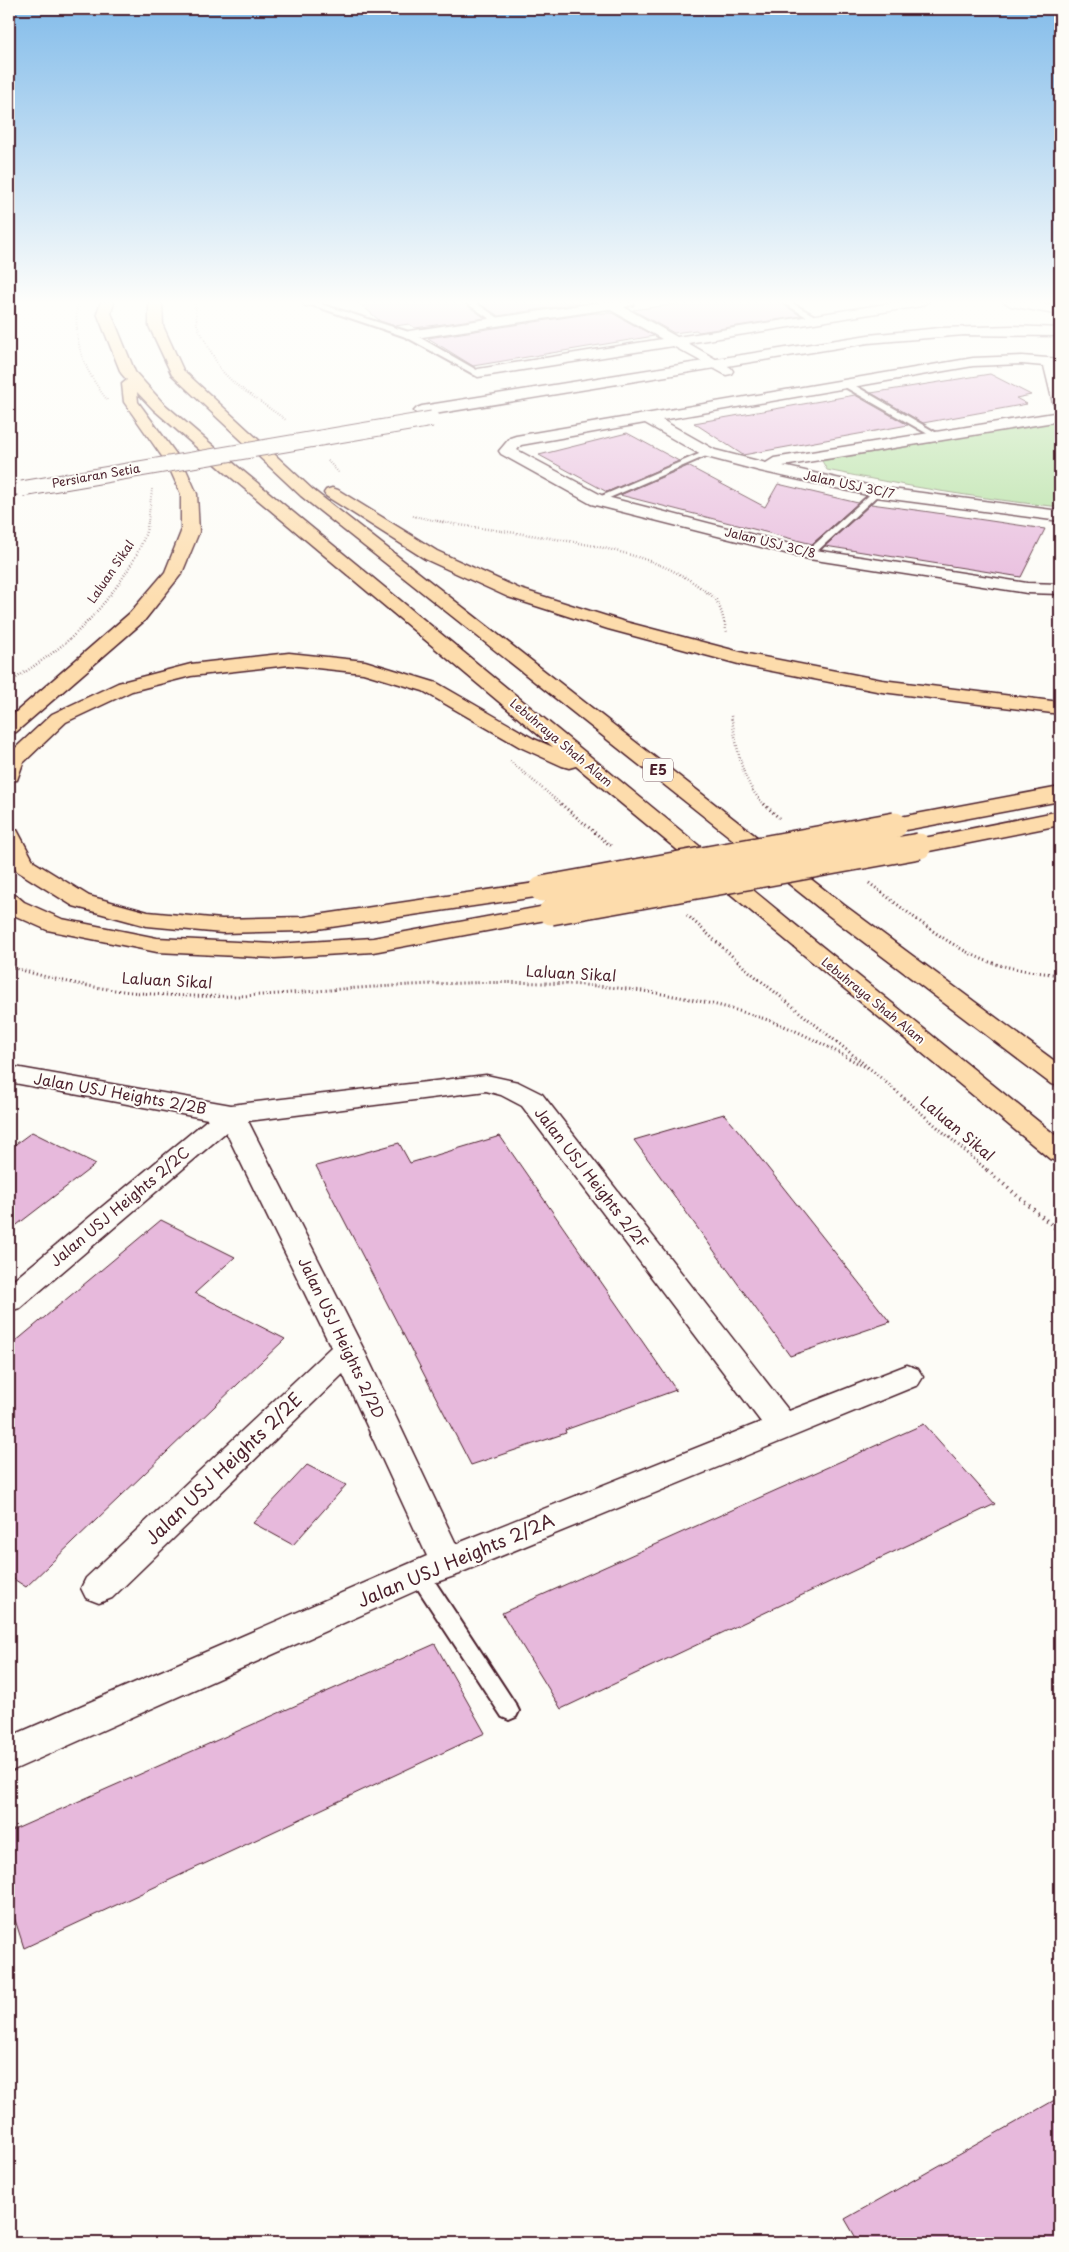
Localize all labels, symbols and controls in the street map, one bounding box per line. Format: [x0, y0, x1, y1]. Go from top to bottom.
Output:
street label: Persiaran Setia [50, 458, 142, 492]
street label: Jalan USJ 3C/7 [802, 466, 897, 502]
street label: Jalan USJ 3C/8 [723, 522, 818, 562]
street label: Laluan Sikal [82, 536, 138, 607]
street label: Lebuhraya Shah Alam [507, 694, 617, 791]
road number: E5 [643, 758, 673, 782]
street label: Lebuhraya Shah Alam [818, 953, 929, 1048]
street label: Laluan Sikal [525, 959, 617, 986]
street label: Laluan Sikal [121, 966, 213, 993]
street label: Jalan USJ Heights 2/2B [32, 1066, 208, 1119]
street label: Laluan Sikal [916, 1090, 1000, 1166]
street label: Jalan USJ Heights 2/2F [530, 1102, 655, 1253]
street label: Jalan USJ Heights 2/2C [44, 1140, 194, 1271]
street label: Jalan USJ Heights 2/2D [293, 1253, 391, 1422]
street label: Jalan USJ Heights 2/2E [138, 1386, 308, 1550]
street label: Jalan USJ Heights 2/2A [353, 1506, 558, 1613]

